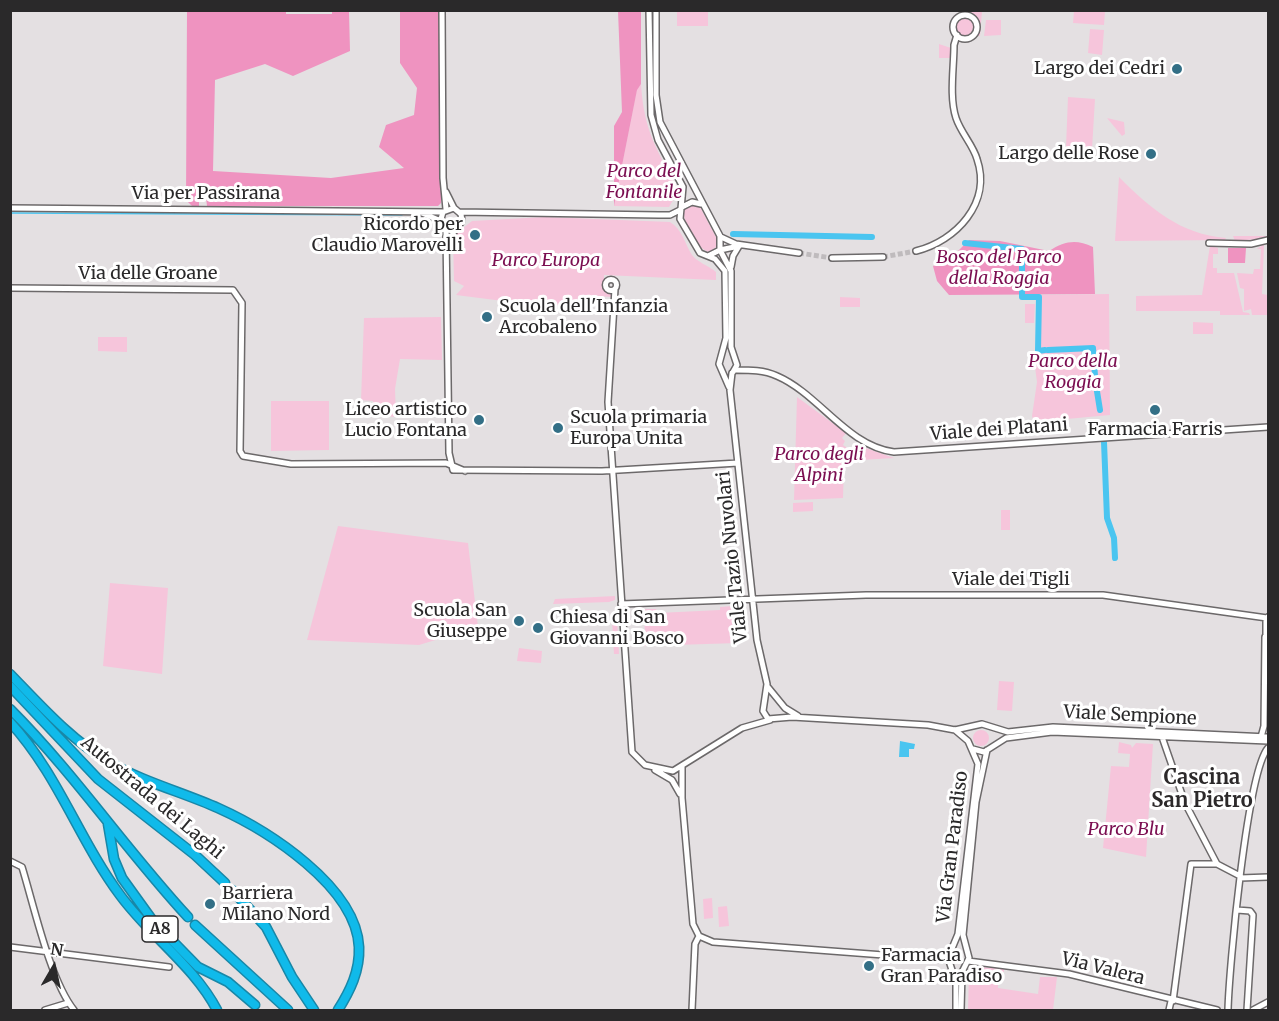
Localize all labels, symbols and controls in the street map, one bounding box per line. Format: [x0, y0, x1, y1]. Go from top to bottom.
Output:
place label: Largo dei Cedri [1034, 58, 1165, 80]
marker: Largo dei Cedri [1170, 62, 1184, 76]
place label: Largo delle Rose [998, 143, 1139, 165]
marker: Largo delle Rose [1144, 147, 1158, 161]
park label: Parco del Fontanile [606, 161, 682, 204]
street label: Via per Passirana [132, 183, 280, 205]
place label: Ricordo per Claudio Marovelli [312, 214, 463, 256]
marker: Ricordo per Claudio Marovelli [468, 228, 482, 242]
park label: Bosco del Parco della Roggia [936, 247, 1062, 290]
park label: Parco Europa [492, 250, 600, 272]
street label: Via delle Groane [79, 263, 217, 285]
place label: Scuola dell'Infanzia Arcobaleno [499, 296, 668, 338]
marker: Scuola dell'Infanzia Arcobaleno [480, 310, 494, 324]
park label: Parco della Roggia [1028, 351, 1118, 394]
place label: Liceo artistico Lucio Fontana [344, 399, 467, 442]
marker: Farmacia Farris [1148, 403, 1162, 417]
place label: Scuola primaria Europa Unita [570, 407, 707, 450]
marker: Liceo artistico Lucio Fontana [472, 413, 486, 427]
street label: Viale dei Platani [929, 414, 1069, 446]
place label: Farmacia Farris [1087, 419, 1223, 441]
marker: Scuola primaria Europa Unita [551, 421, 565, 435]
park label: Parco degli Alpini [774, 444, 864, 486]
street label: Viale Tazio Nuvolari [713, 470, 753, 644]
street label: Viale dei Tigli [952, 569, 1070, 591]
place label: Scuola San Giuseppe [413, 600, 507, 642]
place label: Chiesa di San Giovanni Bosco [550, 607, 684, 650]
marker: Scuola San Giuseppe [512, 614, 526, 628]
marker: Chiesa di San Giovanni Bosco [531, 621, 545, 635]
street label: Viale Sempione [1063, 702, 1197, 730]
street label: Autostrada dei Laghi [76, 732, 228, 864]
district label: Cascina San Pietro [1151, 766, 1253, 813]
street label: Via Gran Paradiso [933, 770, 973, 924]
park label: Parco Blu [1088, 819, 1164, 841]
place label: Barriera Milano Nord [222, 883, 330, 926]
marker: Barriera Milano Nord [203, 897, 217, 911]
road number: A8 [142, 916, 178, 942]
north arrow [24, 937, 84, 997]
text: N [49, 938, 65, 960]
place label: Farmacia Gran Paradiso [881, 945, 1002, 988]
street label: Via Valera [1059, 948, 1147, 990]
marker: Farmacia Gran Paradiso [862, 959, 876, 973]

